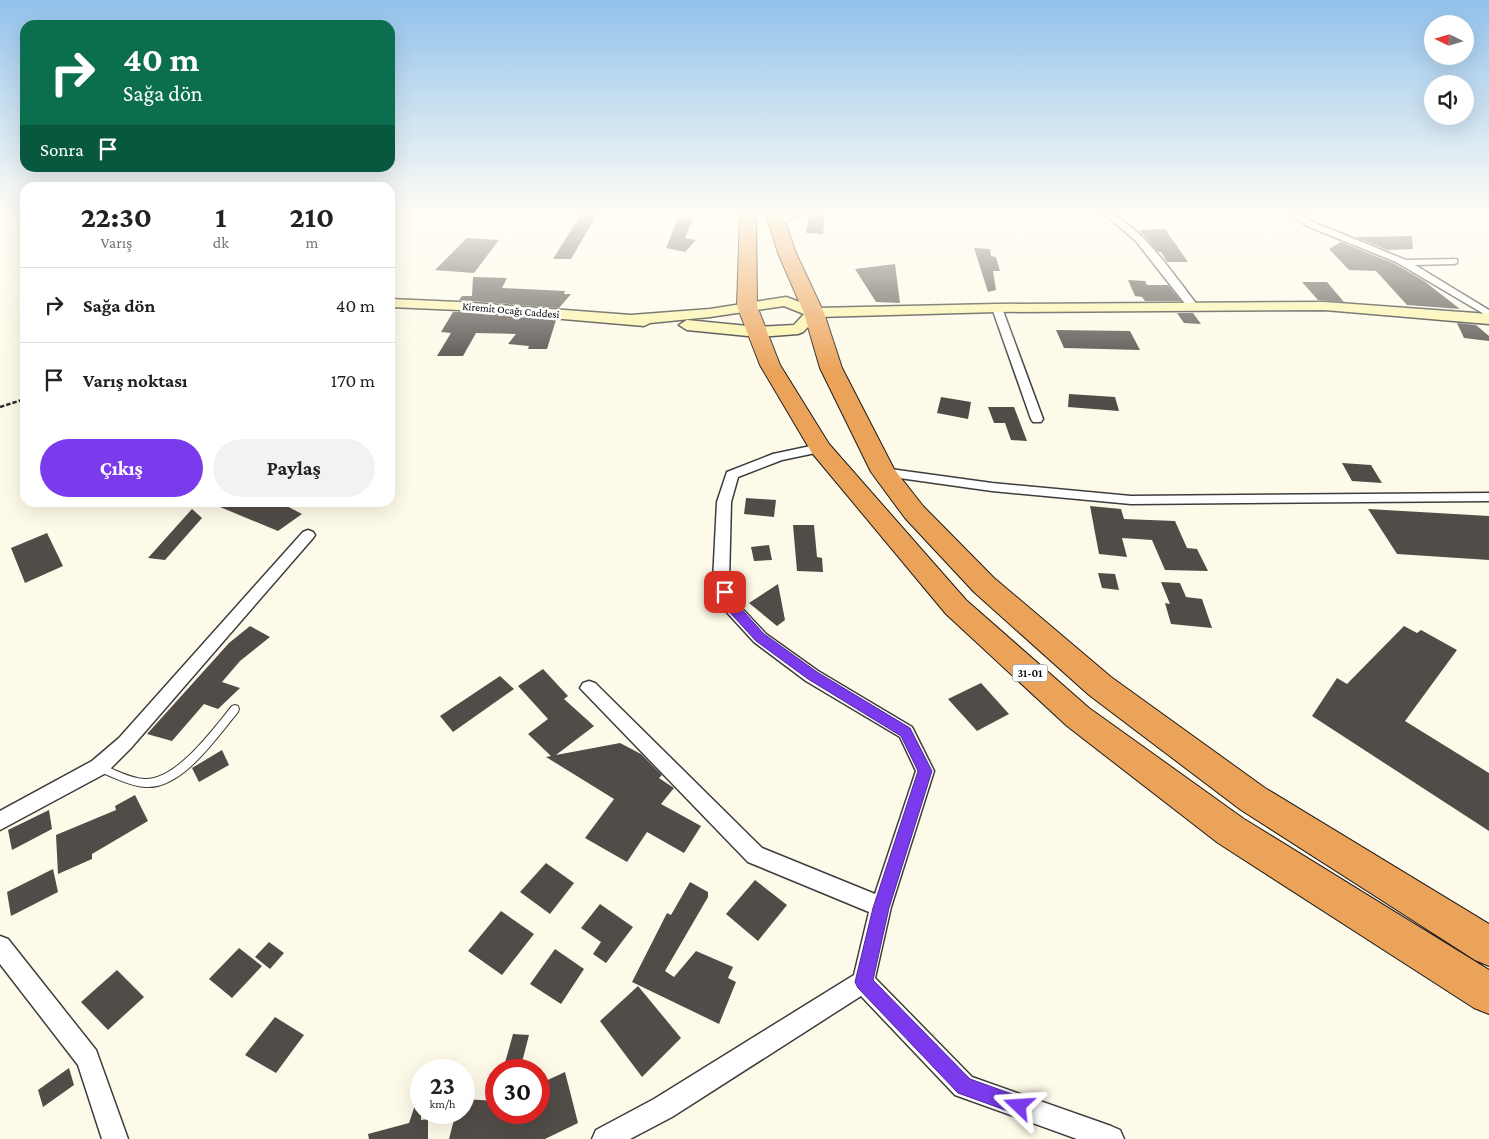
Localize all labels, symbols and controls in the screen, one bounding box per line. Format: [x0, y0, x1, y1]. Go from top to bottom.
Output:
north arrow [1424, 15, 1474, 65]
map controls [1424, 15, 1474, 125]
icon: right [40, 40, 105, 105]
text: 40 m [123, 40, 200, 79]
button: sound [1424, 75, 1474, 125]
text: Sağa dön [123, 81, 203, 106]
icon: arrive [94, 135, 122, 163]
text: Sonra [40, 139, 84, 160]
text: 22:30 [81, 200, 152, 233]
text: 1 [215, 200, 226, 233]
text: 210 [290, 200, 334, 233]
text: Varış [100, 234, 132, 251]
text: dk [213, 234, 229, 251]
text: m [305, 234, 318, 251]
icon: right [40, 291, 68, 319]
text: Sağa dön [83, 295, 155, 316]
text: 40 m [336, 295, 375, 316]
street label: Kiremit Ocağı Caddesi [462, 300, 560, 321]
icon: arrive [40, 366, 68, 394]
text: Varış noktası [83, 370, 188, 391]
text: 170 m [331, 370, 375, 391]
button: Çıkış [40, 439, 203, 497]
button: Paylaş [213, 439, 375, 497]
pin [704, 571, 746, 613]
icon: arrive [711, 578, 739, 606]
road number: 31-01 [1012, 664, 1048, 681]
speed limit sign: 30 [485, 1059, 550, 1124]
text: 23 [430, 1072, 455, 1099]
position arrow [992, 1079, 1044, 1131]
text: km/h [430, 1097, 455, 1111]

